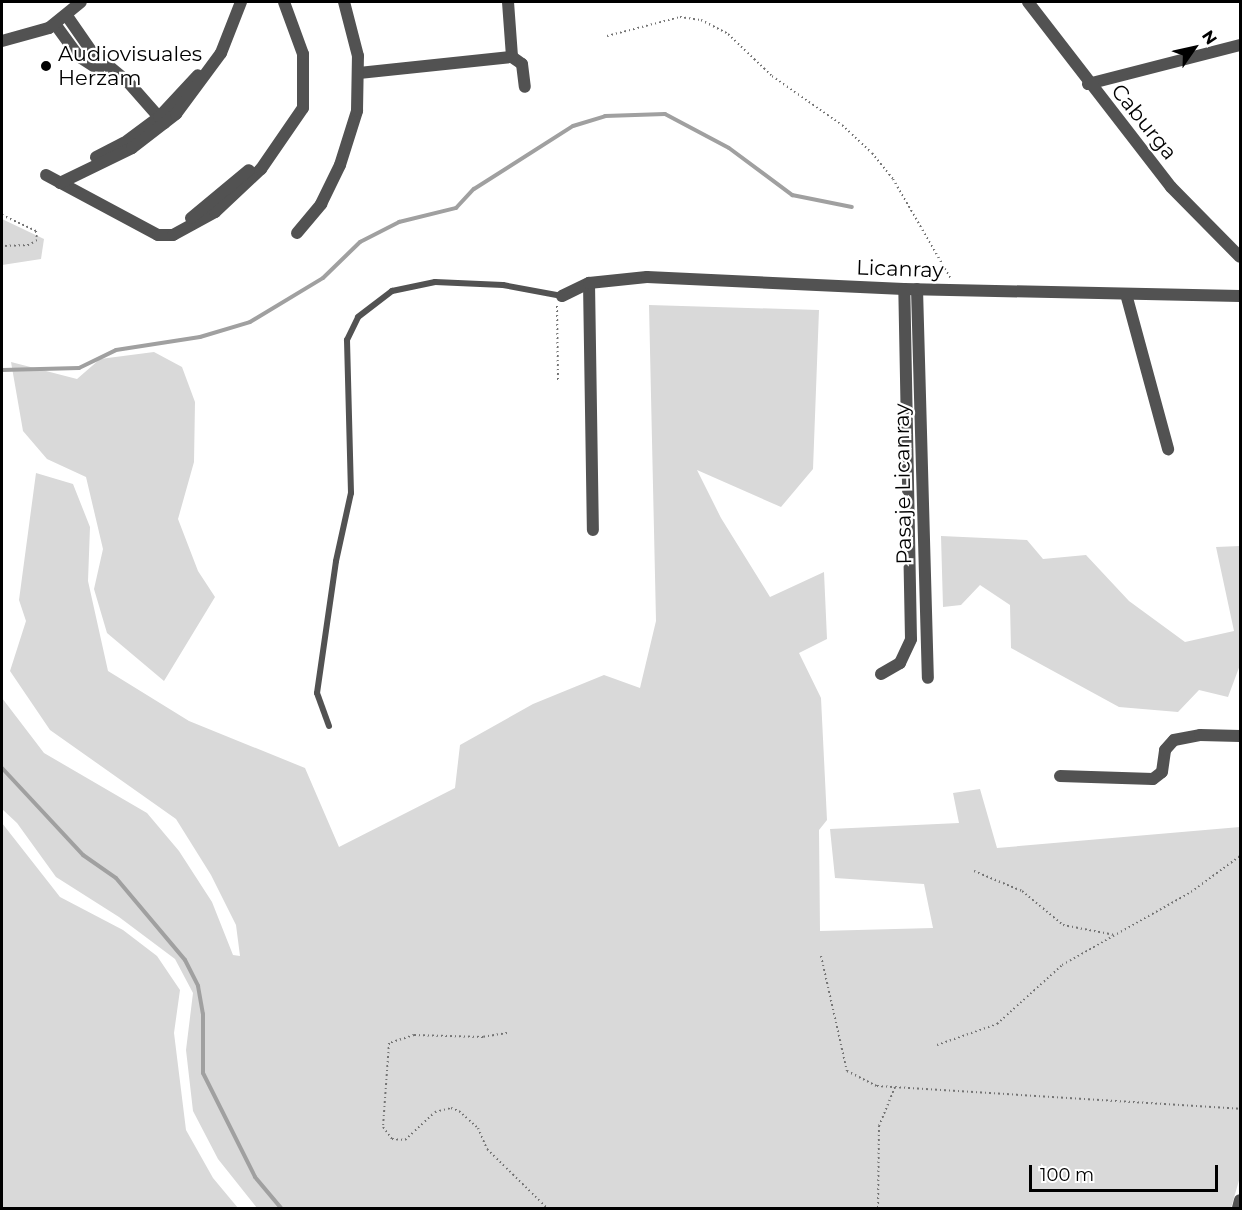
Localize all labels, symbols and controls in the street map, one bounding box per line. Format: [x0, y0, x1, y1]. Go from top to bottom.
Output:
north arrow [1164, 18, 1224, 78]
text: N [1198, 27, 1221, 48]
place label: Audiovisuales Herzam [58, 41, 202, 91]
marker: Audiovisuales Herzam [39, 59, 53, 73]
street label: Caburga [1106, 79, 1182, 165]
street label: Licanray [856, 255, 944, 283]
street label: Pasaje Licanray [889, 403, 917, 565]
scale bar [1032, 1153, 1221, 1191]
text: 100 m [1040, 1164, 1094, 1186]

